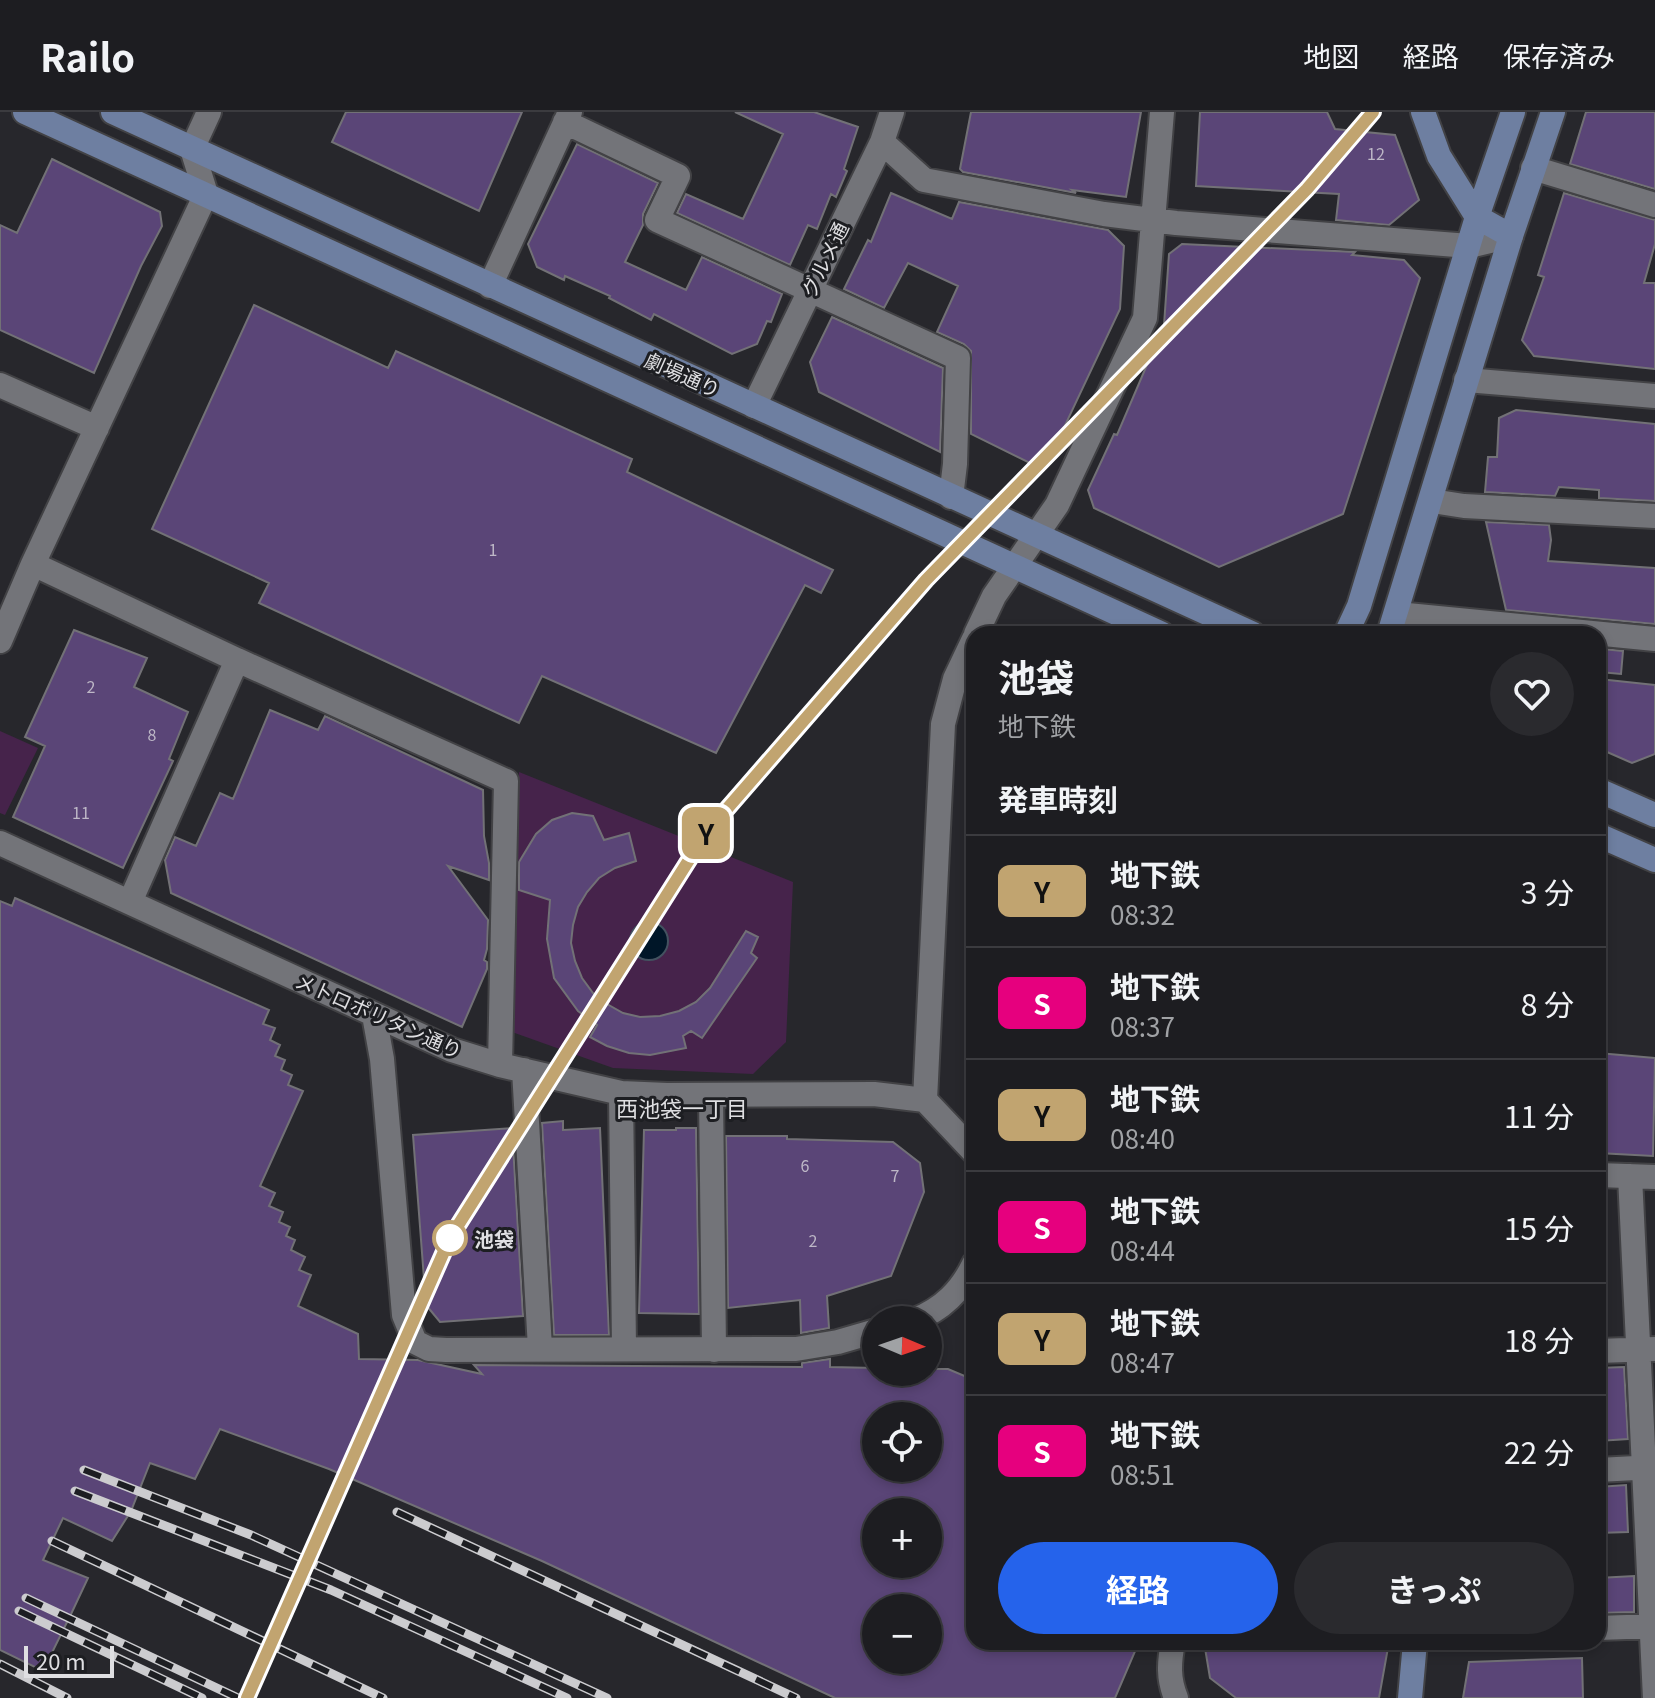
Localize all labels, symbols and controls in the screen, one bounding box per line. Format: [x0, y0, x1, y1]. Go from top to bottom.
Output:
text: Railo [40, 28, 135, 83]
text: 地図 [1303, 35, 1359, 75]
text: 経路 [1403, 35, 1459, 75]
text: 保存済み [1503, 35, 1615, 75]
house number: 12 [1367, 141, 1385, 165]
street label: グルメ通 [793, 217, 855, 301]
street label: 劇場通り [641, 344, 725, 404]
house number: 1 [489, 537, 497, 561]
text: 池袋 [998, 648, 1074, 703]
button: heart [1490, 652, 1574, 736]
house number: 2 [87, 674, 96, 698]
text: 地下鉄 [998, 706, 1076, 743]
house number: 8 [148, 722, 157, 746]
text: 発車時刻 [998, 776, 1118, 820]
house number: 11 [72, 800, 90, 824]
line badge: Y [680, 807, 732, 859]
text: Y [698, 813, 714, 853]
text: 地下鉄 [1110, 851, 1200, 895]
text: 3 分 [1521, 869, 1574, 913]
text: Y [1034, 871, 1050, 911]
text: 08:32 [1110, 895, 1175, 932]
text: 地下鉄 [1110, 963, 1200, 1007]
street label: メトロポリタン通り [291, 965, 467, 1065]
text: 8 分 [1521, 981, 1574, 1025]
text: S [1033, 983, 1051, 1023]
text: 08:37 [1110, 1007, 1175, 1044]
text: 地下鉄 [1110, 1075, 1200, 1119]
district label: 西池袋一丁目 [616, 1091, 748, 1123]
text: 11 分 [1504, 1093, 1574, 1137]
text: Y [1034, 1095, 1050, 1135]
text: 08:40 [1110, 1119, 1175, 1156]
house number: 6 [801, 1153, 810, 1177]
house number: 7 [891, 1163, 900, 1187]
text: 地下鉄 [1110, 1187, 1200, 1231]
text: 15 分 [1504, 1205, 1574, 1249]
text: S [1033, 1207, 1051, 1247]
marker: 池袋 [433, 1221, 467, 1255]
place label: 池袋 [474, 1224, 514, 1253]
house number: 2 [809, 1228, 818, 1252]
text: 08:44 [1110, 1231, 1175, 1268]
text: 地下鉄 [1110, 1299, 1200, 1343]
north arrow [862, 1306, 942, 1386]
map controls [862, 1306, 942, 1674]
text: 18 分 [1504, 1317, 1574, 1361]
text: Y [1034, 1319, 1050, 1359]
text: 08:47 [1110, 1343, 1175, 1380]
button: locate [862, 1402, 942, 1482]
text: 地下鉄 [1110, 1411, 1200, 1455]
text: 22 分 [1504, 1429, 1574, 1473]
text: S [1033, 1431, 1051, 1471]
text: 08:51 [1110, 1455, 1175, 1492]
button: + [862, 1498, 942, 1578]
button: 経路 [998, 1542, 1278, 1634]
button: きっぷ [1294, 1542, 1574, 1634]
button: − [862, 1594, 942, 1674]
scale bar [24, 1642, 114, 1678]
text: 20 m [36, 1644, 86, 1676]

